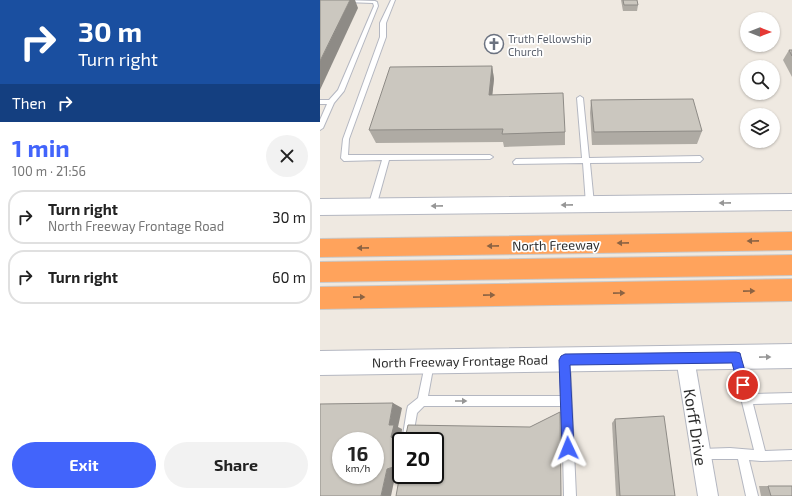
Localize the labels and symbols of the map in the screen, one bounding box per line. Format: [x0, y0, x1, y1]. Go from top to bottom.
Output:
north arrow [740, 12, 780, 52]
place label: Truth Fellowship Church [508, 32, 592, 58]
church icon: Truth Fellowship Church [483, 33, 505, 55]
one-way arrow [718, 200, 731, 206]
one-way arrow [560, 202, 573, 208]
one-way arrow [430, 203, 443, 209]
street label: North Freeway [512, 236, 600, 254]
one-way arrow [746, 238, 759, 244]
one-way arrow [617, 240, 629, 247]
one-way arrow [487, 242, 499, 249]
one-way arrow [356, 245, 369, 251]
one-way arrow [743, 288, 756, 294]
one-way arrow [613, 290, 626, 296]
one-way arrow [483, 292, 496, 298]
one-way arrow [353, 294, 366, 300]
street label: North Freeway Frontage Road [372, 351, 548, 371]
one-way arrow [759, 354, 772, 360]
pin [726, 368, 760, 402]
street label: Korff Drive [681, 387, 711, 467]
one-way arrow [455, 398, 468, 404]
position arrow [547, 427, 589, 469]
speed limit sign: 20 [392, 432, 444, 484]

